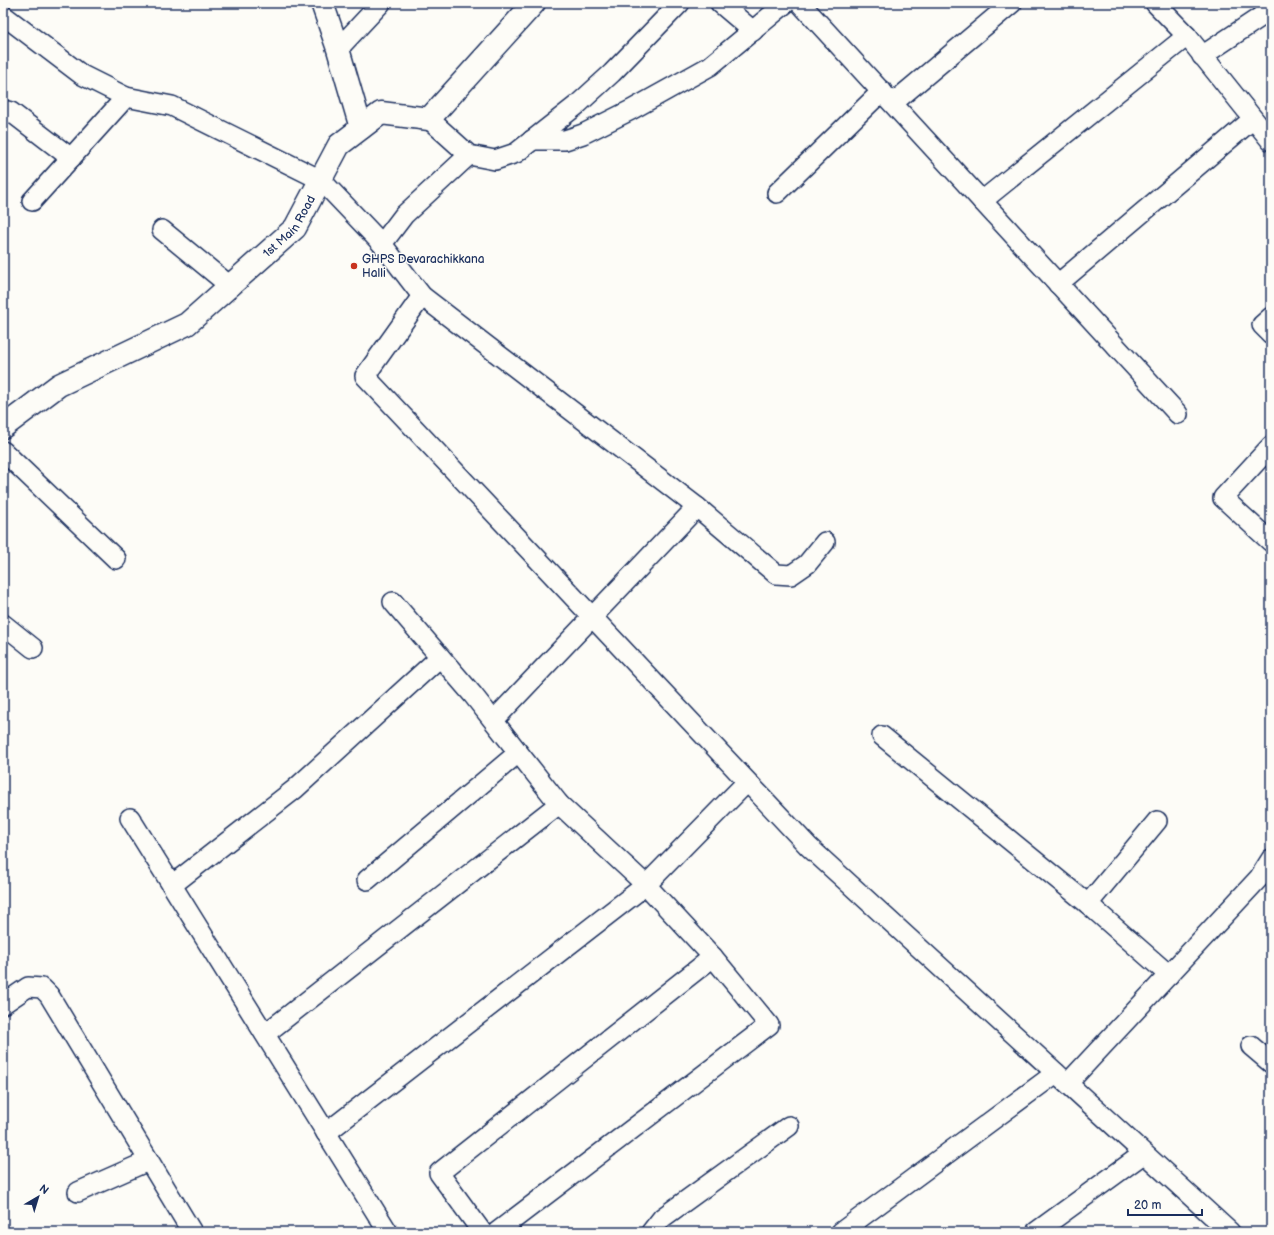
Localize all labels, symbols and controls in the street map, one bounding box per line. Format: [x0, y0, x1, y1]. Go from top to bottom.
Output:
street label: 1st Main Road [260, 193, 319, 261]
place label: GHPS Devarachikkana Halli [362, 252, 485, 281]
marker: GHPS Devarachikkana Halli [349, 261, 359, 271]
north arrow [18, 1177, 58, 1217]
text: N [37, 1182, 51, 1197]
scale bar [1128, 1191, 1202, 1217]
text: 20 m [1134, 1198, 1161, 1213]

